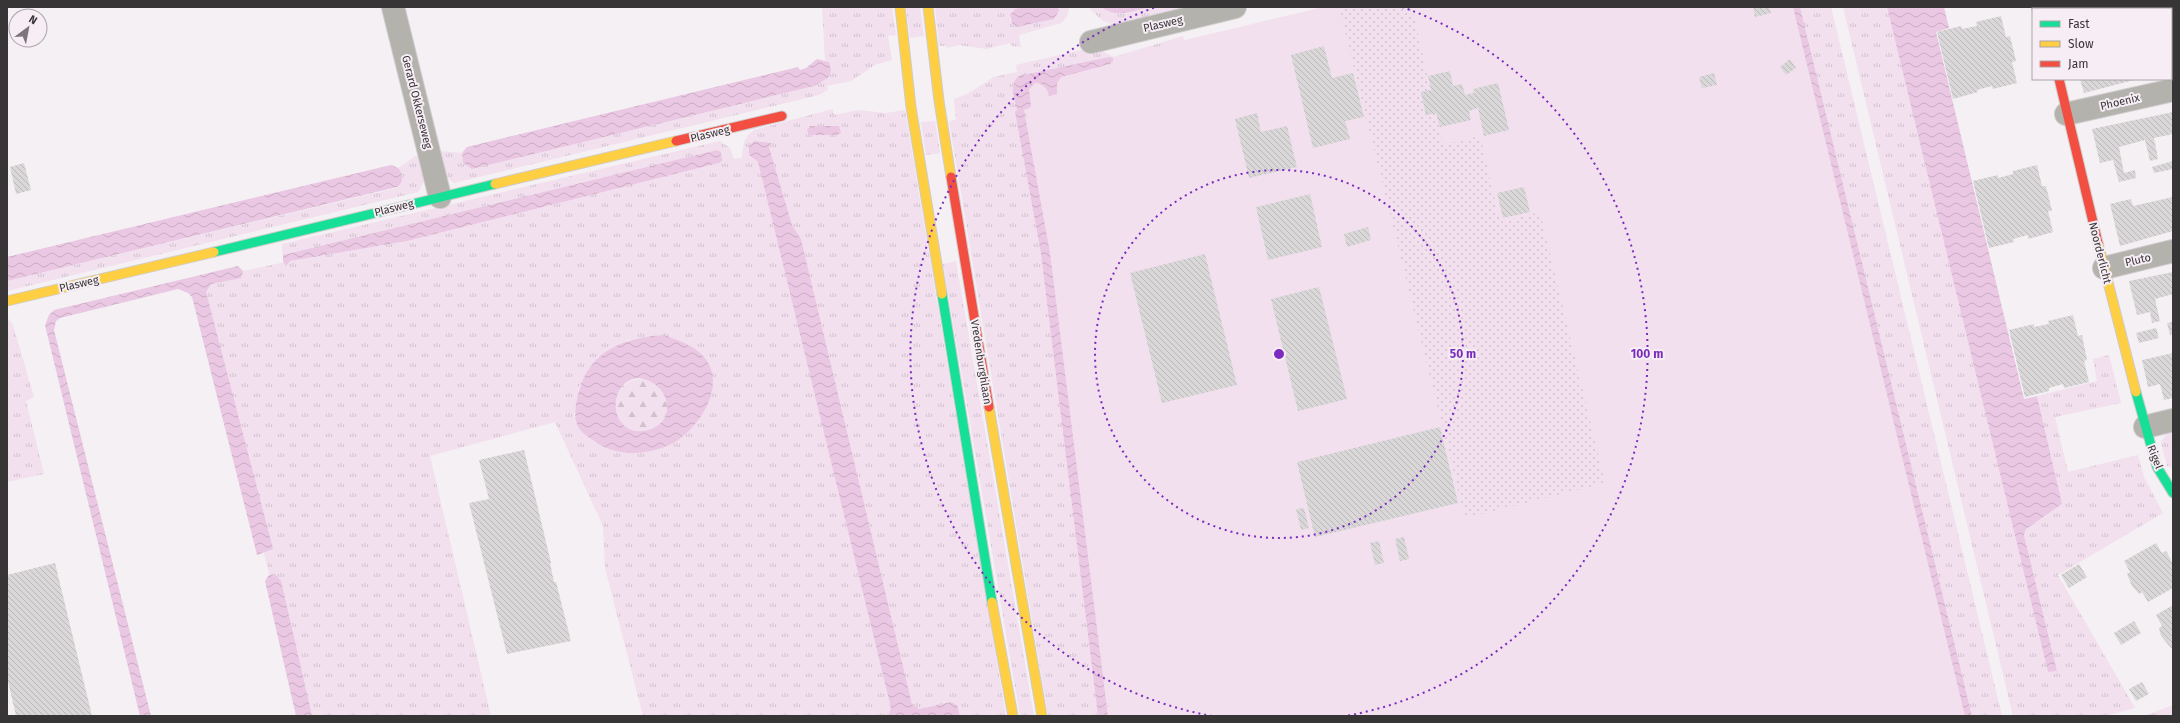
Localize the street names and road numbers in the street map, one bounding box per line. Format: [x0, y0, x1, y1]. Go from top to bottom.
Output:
street label: Plasweg [1142, 13, 1184, 35]
street label: Gerard Okkerseweg [399, 54, 435, 150]
street label: Phoenix [2099, 91, 2142, 113]
street label: Plasweg [689, 123, 731, 145]
street label: Plasweg [373, 197, 415, 219]
street label: Noorderlicht [2086, 221, 2114, 285]
street label: Pluto [2124, 251, 2152, 269]
street label: Plasweg [58, 273, 100, 295]
street label: Vredenburghlaan [968, 319, 994, 405]
street label: Rigel [2145, 443, 2165, 471]

